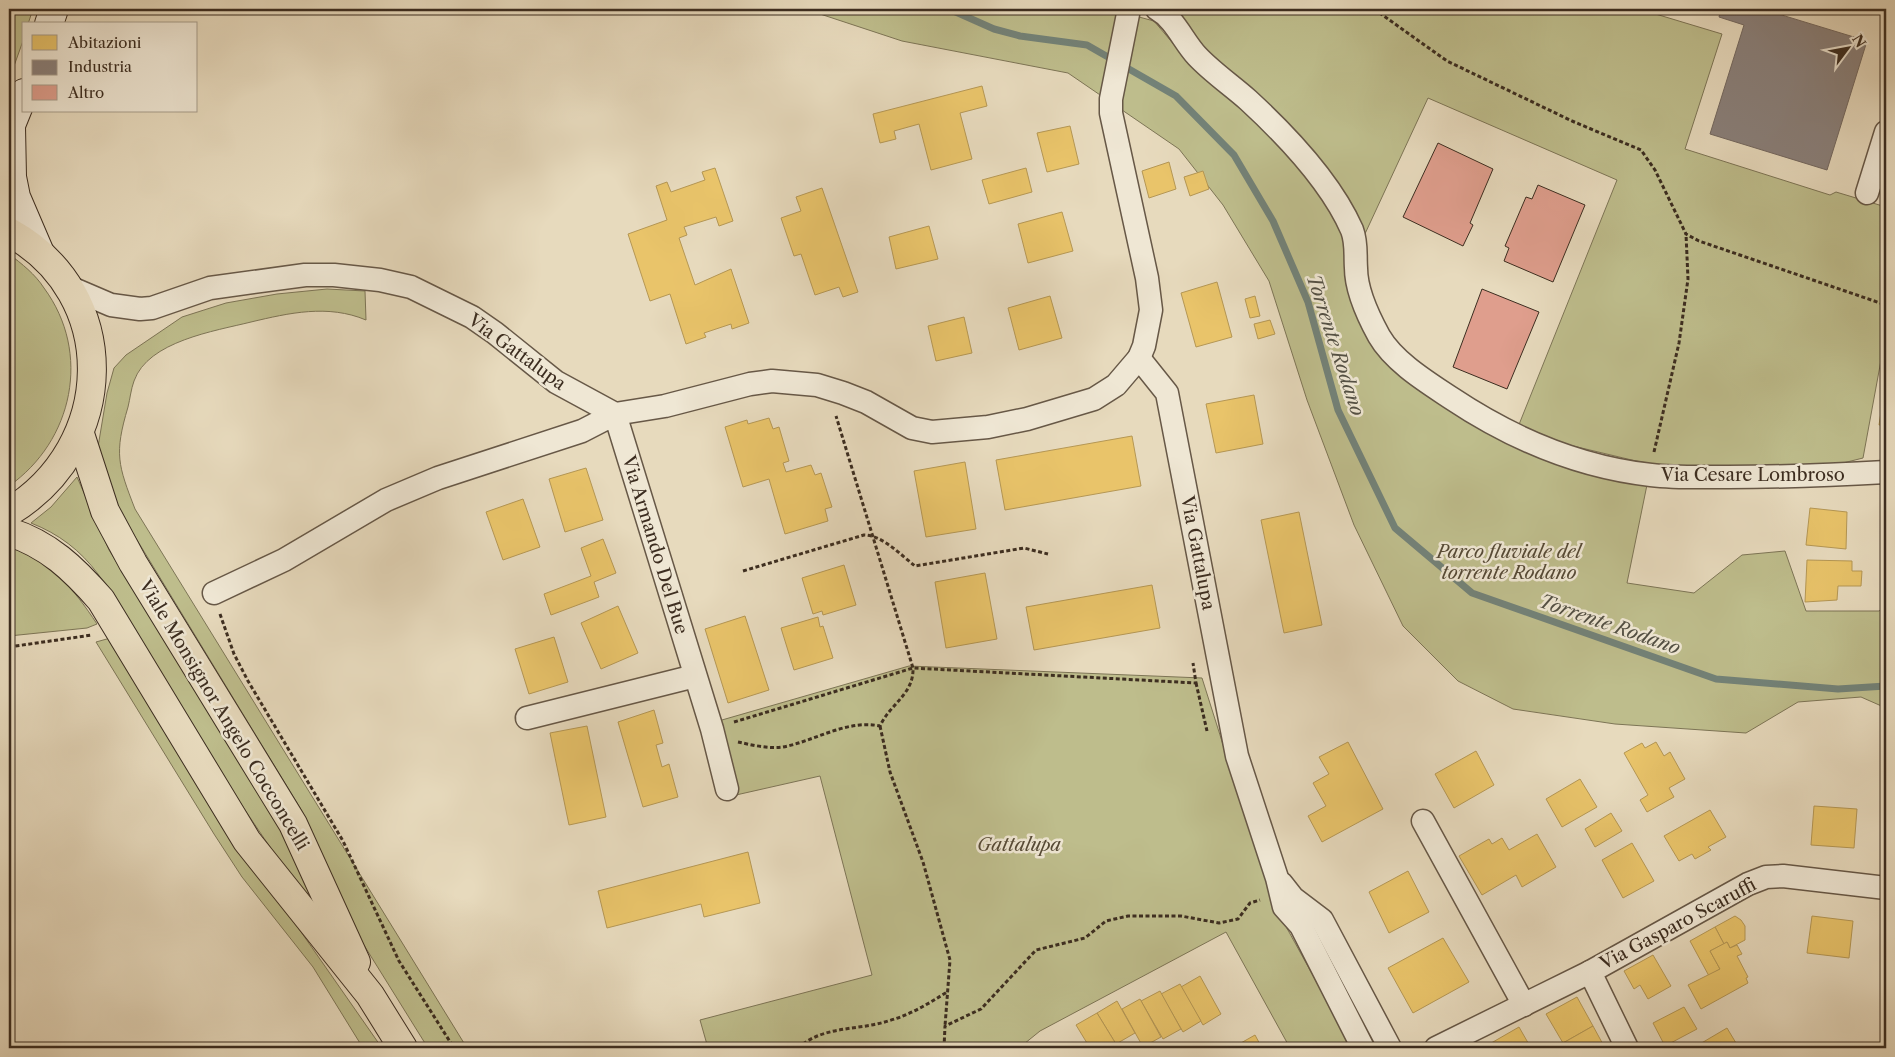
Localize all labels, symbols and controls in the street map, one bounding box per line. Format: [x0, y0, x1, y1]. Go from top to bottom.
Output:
legend [22, 22, 198, 112]
north arrow [1822, 22, 1872, 72]
text: N [1848, 31, 1870, 51]
text: Abitazioni [67, 33, 142, 52]
text: Industria [68, 57, 132, 76]
text: Altro [67, 83, 104, 102]
water label: Torrente Rodano [1302, 271, 1369, 419]
street label: Via Gattalupa [463, 308, 571, 395]
street label: Via Armando Del Bue [617, 452, 693, 637]
street label: Via Cesare Lombroso [1660, 464, 1845, 486]
street label: Via Gattalupa [1176, 493, 1220, 612]
park label: Parco fluviale del torrente Rodano [1435, 541, 1583, 584]
street label: Viale Monsignor Angelo Cocconcelli [134, 575, 314, 855]
water label: Torrente Rodano [1536, 590, 1683, 659]
park label: Gattalupa [977, 834, 1061, 856]
street label: Via Gasparo Scaruffi [1595, 873, 1761, 975]

